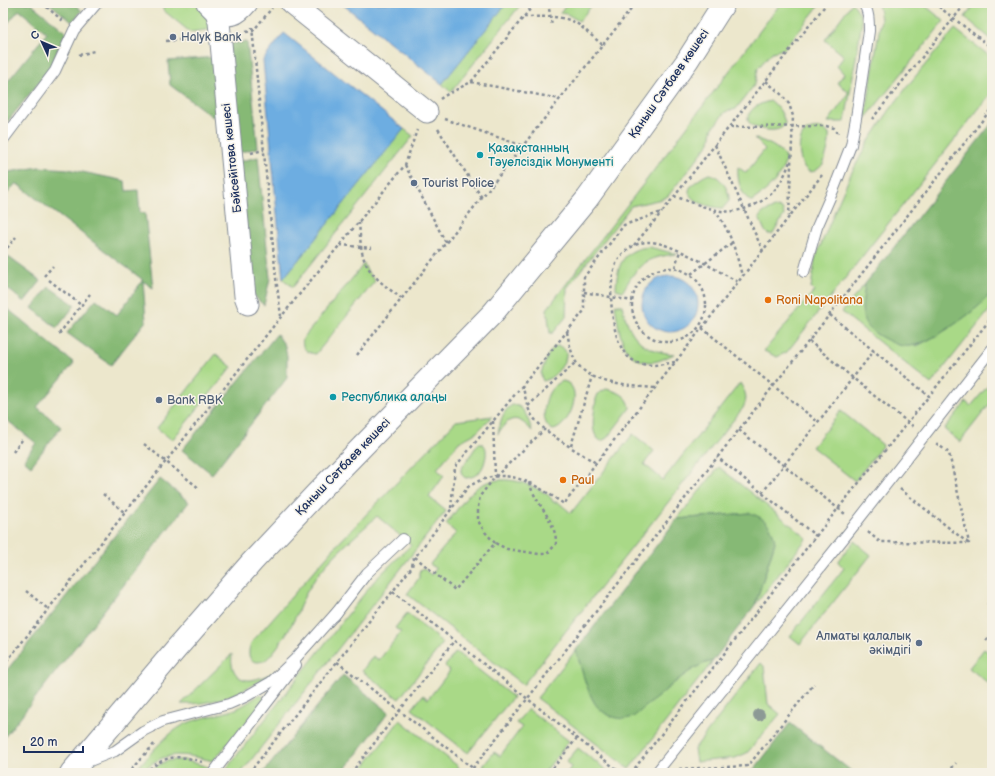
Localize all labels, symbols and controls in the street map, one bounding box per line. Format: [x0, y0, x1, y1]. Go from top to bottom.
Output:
north arrow [22, 22, 62, 62]
street label: Қаныш Сәтбаев көшесі [625, 26, 713, 142]
text: С [28, 28, 43, 43]
place label: Halyk Bank [181, 30, 242, 45]
marker: Halyk Bank [168, 32, 178, 42]
street label: Бәйсейітова көшесі [219, 102, 245, 214]
place label: Қазақстанның Тәуелсіздік Монументі [488, 141, 614, 170]
marker: Қазақстанның Тәуелсіздік Монументі [475, 150, 485, 160]
place label: Tourist Police [422, 176, 494, 191]
marker: Tourist Police [409, 178, 419, 188]
place label: Roni Napolitana [776, 293, 863, 308]
marker: Roni Napolitana [763, 295, 773, 305]
place label: Республика алаңы [341, 390, 447, 405]
marker: Республика алаңы [328, 392, 338, 402]
place label: Bank RBK [167, 393, 223, 408]
marker: Bank RBK [154, 395, 164, 405]
street label: Қаныш Сәтбаев көшесі [292, 415, 394, 519]
place label: Paul [571, 473, 594, 488]
marker: Paul [558, 475, 568, 485]
place label: Алматы қалалық әкімдігі [815, 629, 911, 658]
marker: Алматы қалалық әкімдігі [914, 638, 924, 648]
scale bar [24, 728, 83, 754]
text: 20 m [30, 735, 57, 750]

